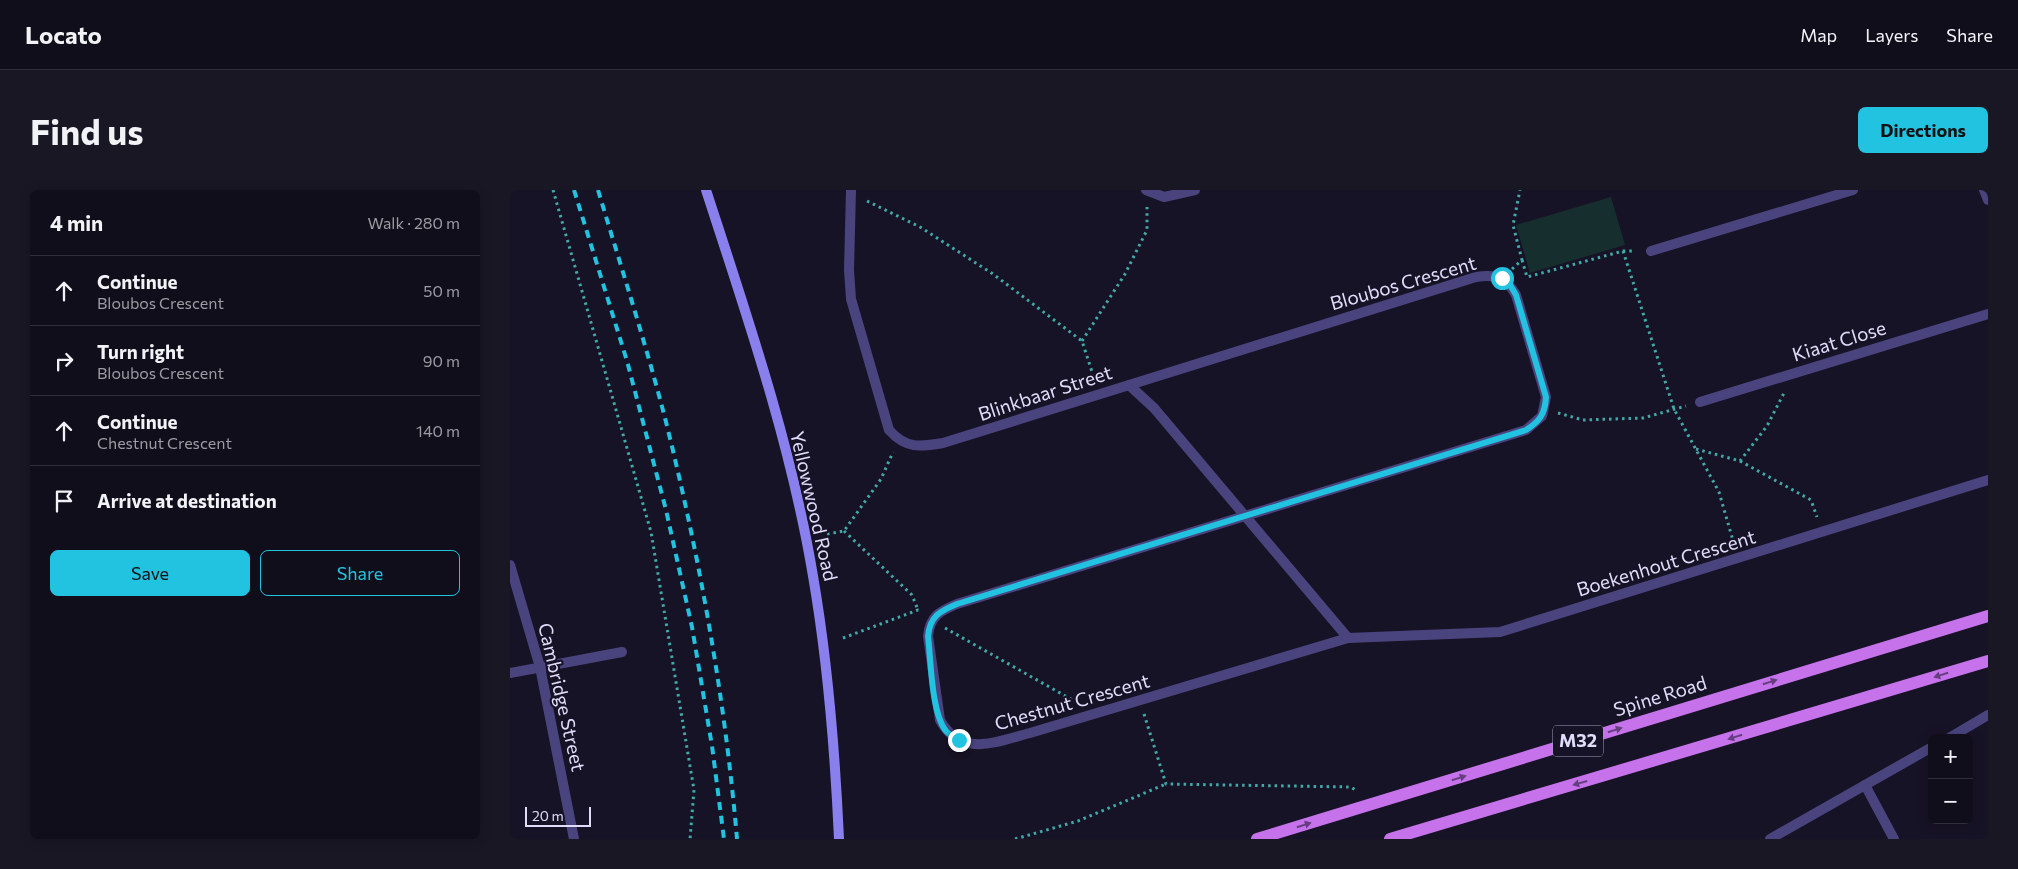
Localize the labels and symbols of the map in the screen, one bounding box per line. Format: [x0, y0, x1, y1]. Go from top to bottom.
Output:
street label: Bloubos Crescent [1327, 251, 1479, 314]
route start [1491, 267, 1514, 290]
street label: Kiaat Close [1789, 315, 1888, 366]
street label: Blinkbaar Street [975, 360, 1115, 425]
street label: Yellowwood Road [786, 429, 843, 583]
street label: Boekenhout Crescent [1574, 524, 1758, 601]
street label: Cambridge Street [534, 620, 591, 774]
street label: Chestnut Crescent [992, 668, 1152, 735]
street label: Spine Road [1610, 670, 1709, 721]
one-way arrow [1934, 671, 1949, 679]
one-way arrow [1763, 678, 1778, 686]
one-way arrow [1607, 725, 1622, 733]
road number: M32 [1553, 726, 1603, 756]
route end [948, 729, 971, 752]
one-way arrow [1728, 733, 1743, 741]
one-way arrow [1452, 773, 1467, 781]
one-way arrow [1572, 780, 1587, 788]
scale bar [525, 804, 591, 827]
one-way arrow [1297, 820, 1312, 828]

